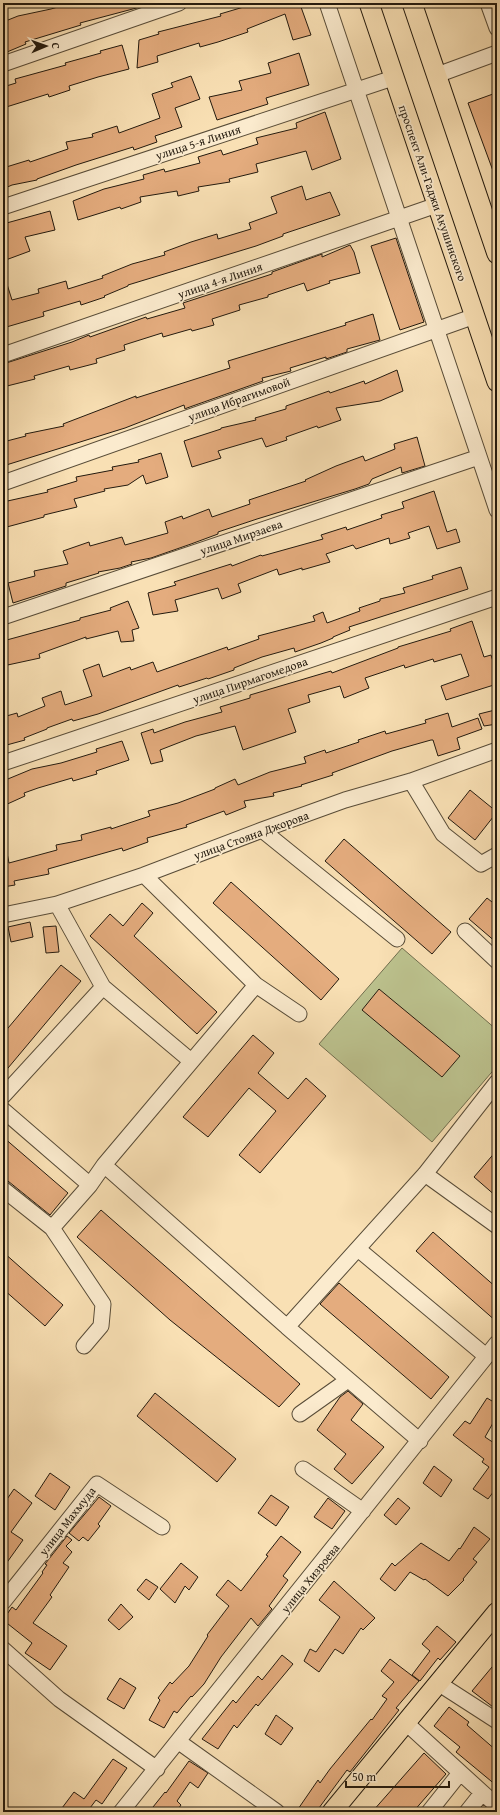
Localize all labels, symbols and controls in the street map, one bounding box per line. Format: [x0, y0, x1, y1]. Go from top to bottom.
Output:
north arrow [26, 26, 66, 66]
text: С [48, 42, 64, 49]
street label: проспект Али-Гаджи Акушинского [395, 103, 471, 283]
street label: улица 5-я Линия [152, 120, 243, 164]
street label: улица 4-я Линия [174, 258, 265, 303]
street label: улица Ибрагимовой [185, 373, 292, 426]
street label: улица Мирзаева [197, 515, 285, 559]
street label: улица Пирмагомедова [189, 652, 310, 708]
street label: улица Стояна Джорова [190, 806, 311, 864]
street label: улица Махмуда [34, 1483, 99, 1560]
street label: улица Хизроева [276, 1540, 343, 1617]
scale bar [346, 1763, 449, 1789]
text: 50 m [352, 1768, 376, 1785]

